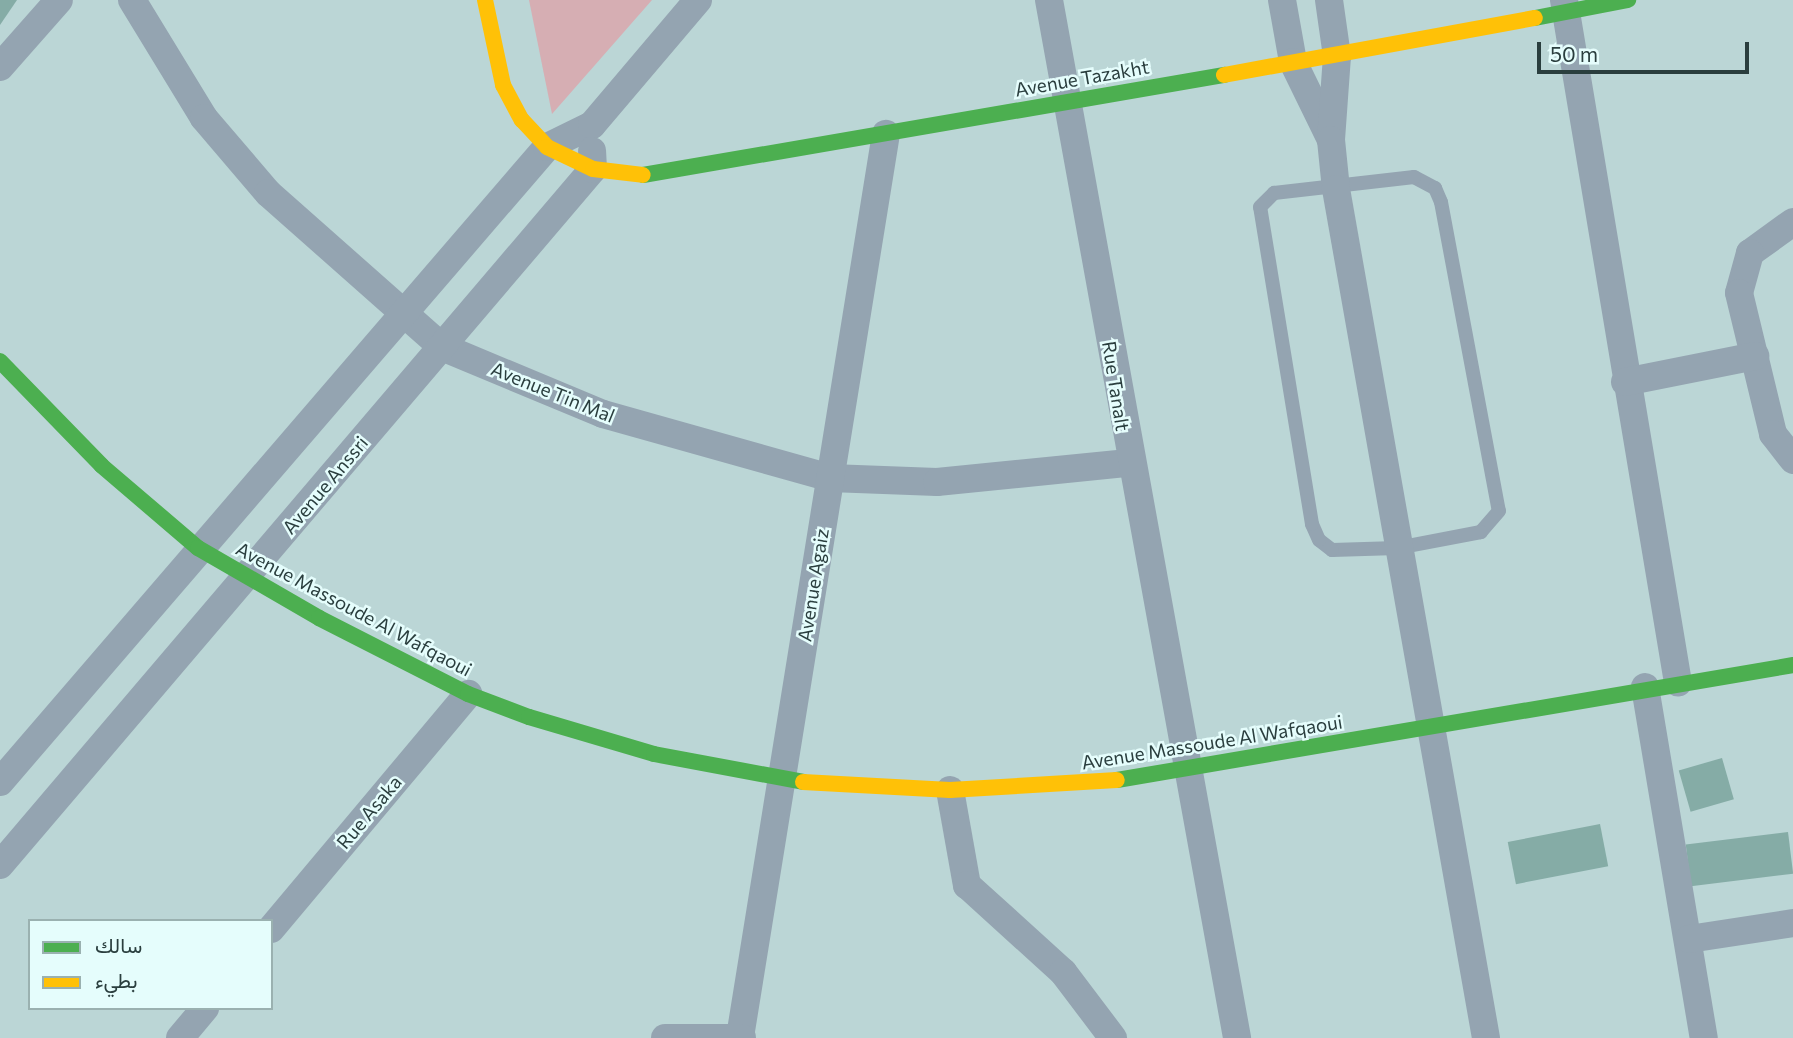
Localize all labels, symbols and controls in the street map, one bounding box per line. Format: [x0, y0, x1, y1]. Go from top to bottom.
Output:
scale bar [1541, 28, 1753, 72]
text: 50 m [1550, 41, 1598, 66]
street label: Avenue Tazakht [1013, 55, 1151, 101]
street label: Rue Tanalt [1098, 339, 1134, 433]
street label: Avenue Tin Mal [488, 357, 618, 427]
street label: Avenue Anssri [277, 431, 373, 539]
street label: Avenue Agaiz [793, 527, 833, 643]
street label: Avenue Massoude Al Wafqaoui [232, 537, 476, 681]
street label: Avenue Massoude Al Wafqaoui [1080, 710, 1344, 774]
street label: Rue Asaka [332, 771, 406, 853]
legend [28, 919, 273, 1010]
text: سالك [95, 932, 142, 957]
text: بطيء [95, 967, 138, 992]

